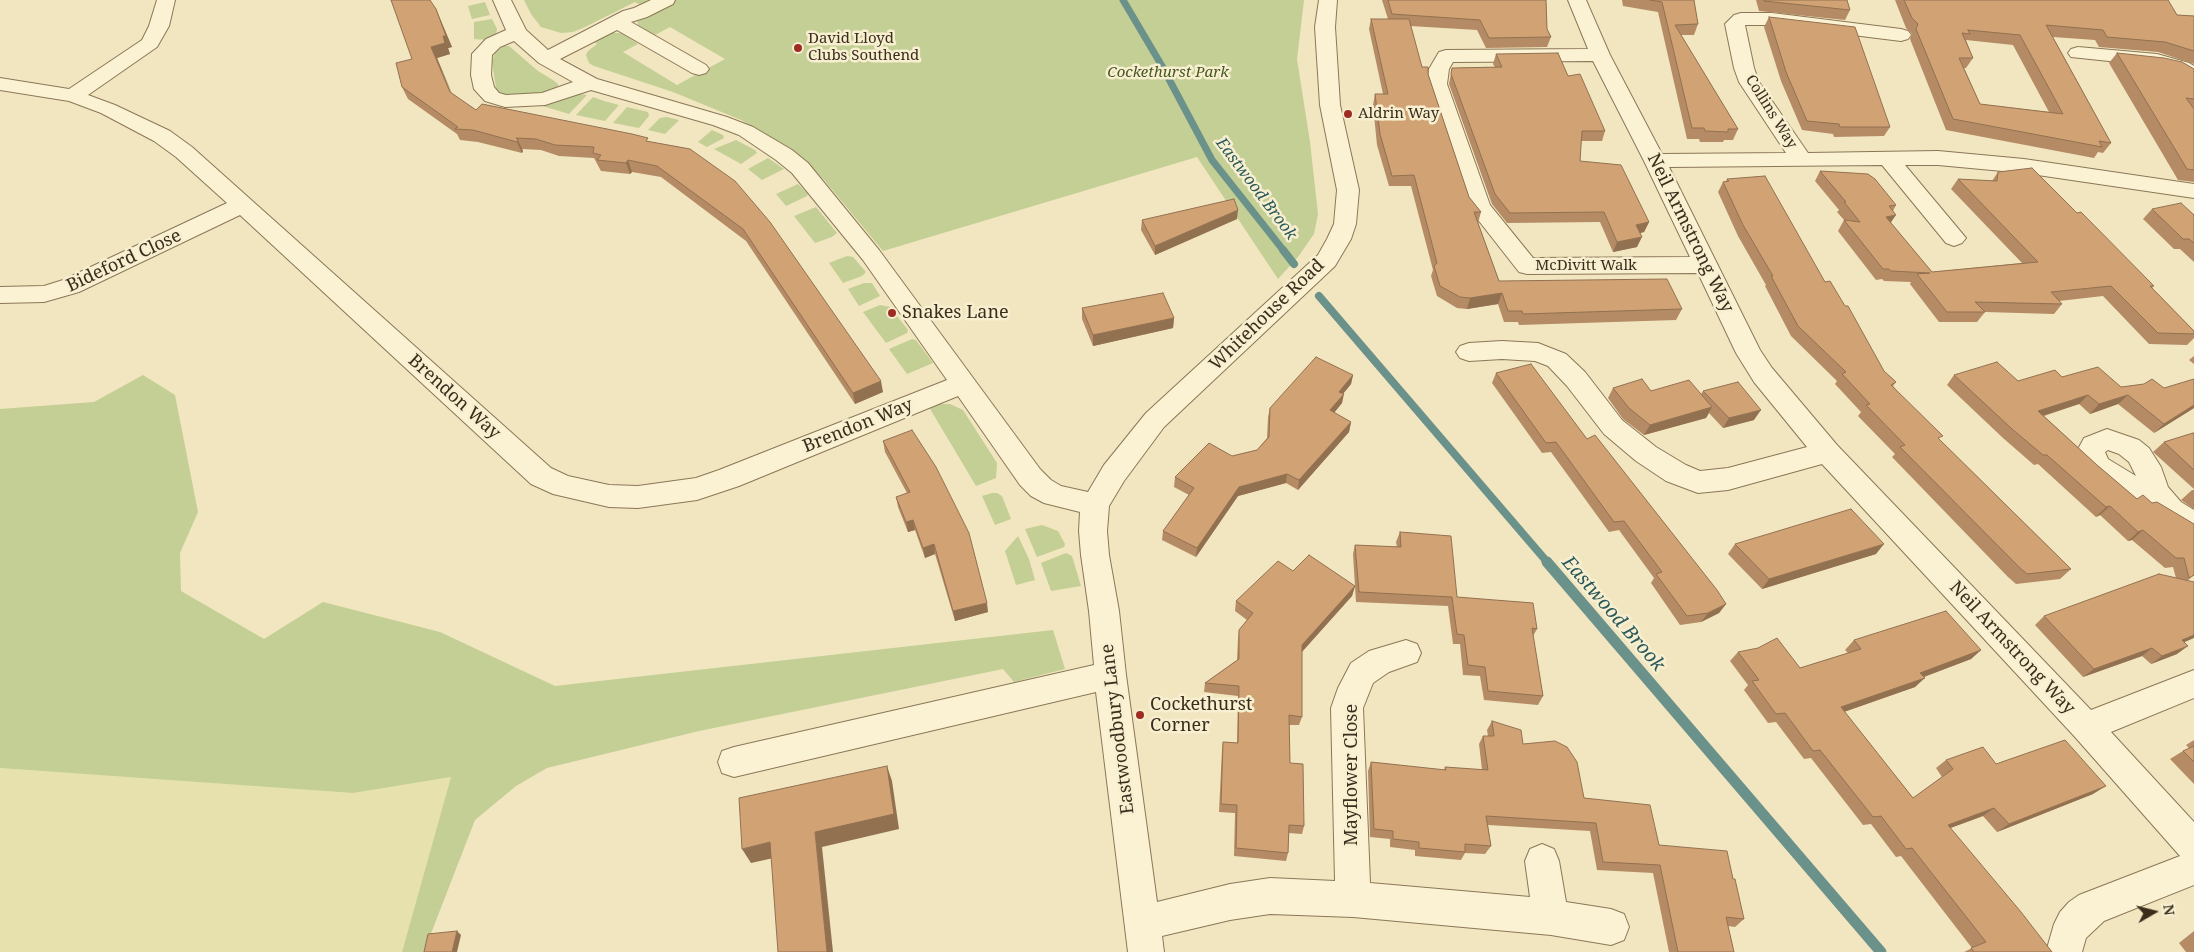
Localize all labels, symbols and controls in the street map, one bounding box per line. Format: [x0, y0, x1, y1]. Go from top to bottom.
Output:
place label: David Lloyd Clubs Southend [808, 30, 919, 65]
marker: David Lloyd Clubs Southend [792, 42, 804, 54]
park label: Cockethurst Park [1107, 64, 1229, 82]
street label: Collins Way [1741, 72, 1801, 152]
place label: Aldrin Way [1358, 105, 1439, 123]
marker: Aldrin Way [1342, 108, 1354, 120]
water label: Eastwood Brook [1211, 134, 1301, 244]
street label: Neil Armstrong Way [1642, 150, 1738, 316]
street label: Bideford Close [63, 225, 185, 297]
street label: Whitehouse Road [1205, 255, 1329, 375]
street label: McDivitt Walk [1535, 257, 1637, 275]
place label: Snakes Lane [902, 302, 1009, 324]
marker: Snakes Lane [886, 307, 898, 319]
street label: Brendon Way [403, 350, 505, 444]
street label: Brendon Way [800, 394, 916, 458]
water label: Eastwood Brook [1557, 552, 1669, 676]
street label: Neil Armstrong Way [1945, 577, 2079, 719]
street label: Eastwoodbury Lane [1097, 643, 1139, 815]
place label: Cockethurst Corner [1150, 694, 1252, 736]
street label: Mayflower Close [1341, 704, 1363, 846]
marker: Cockethurst Corner [1134, 709, 1146, 721]
north arrow [2129, 887, 2179, 937]
text: N [2159, 903, 2180, 917]

